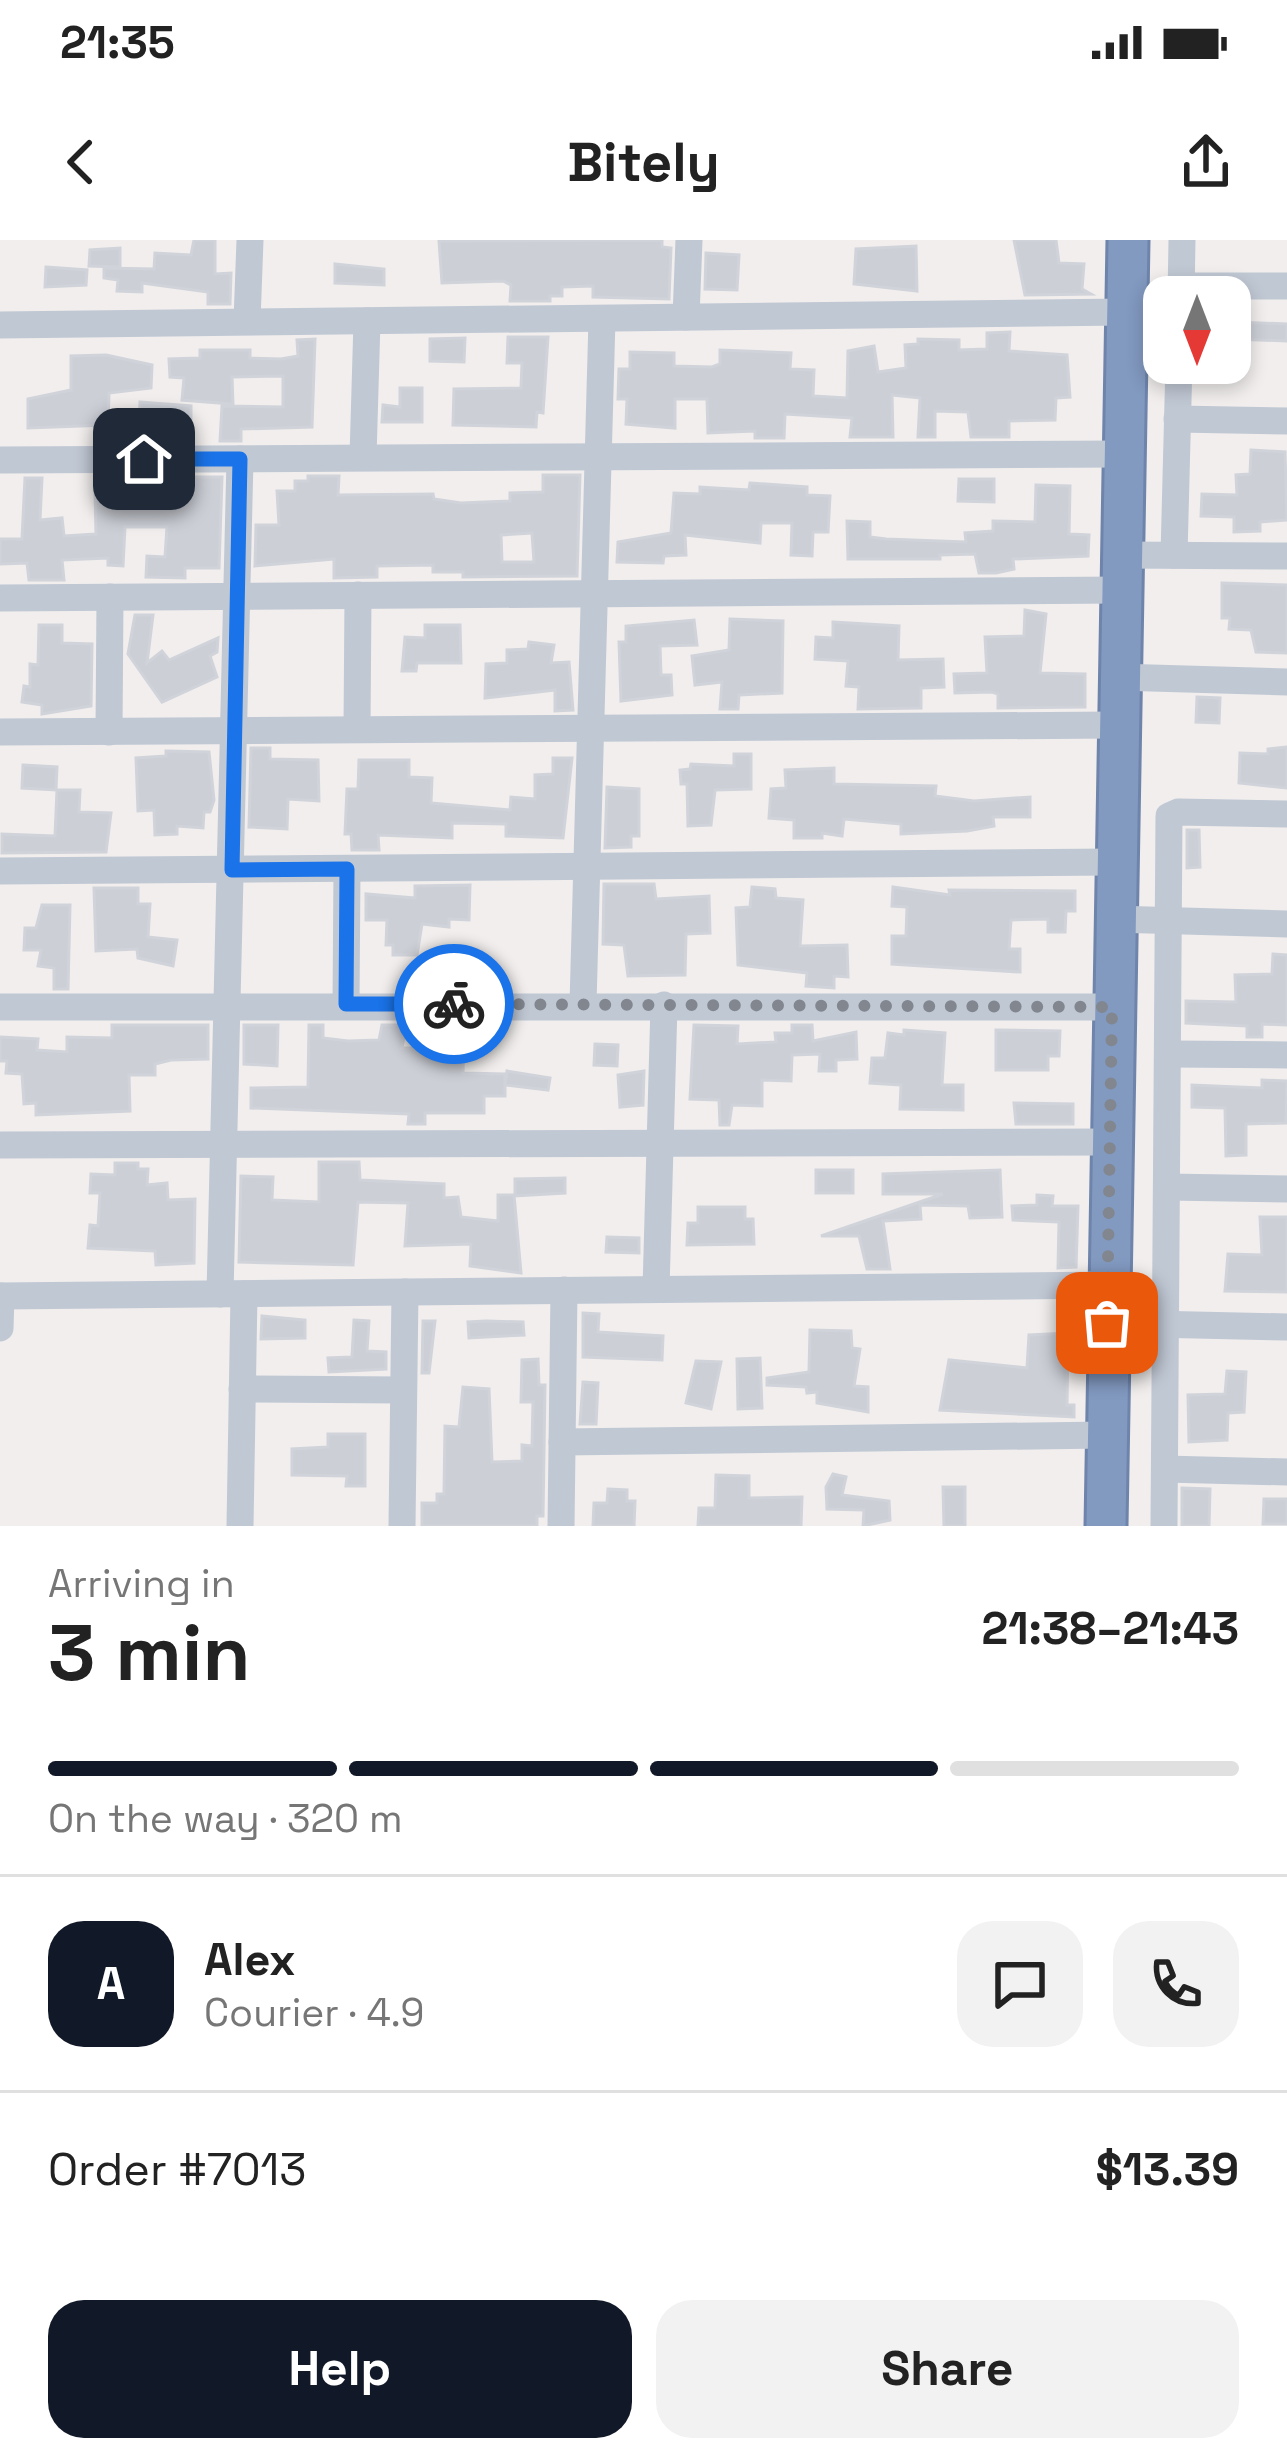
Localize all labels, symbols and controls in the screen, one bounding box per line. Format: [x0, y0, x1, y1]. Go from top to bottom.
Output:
text: 21:35 [60, 14, 175, 71]
text: Bitely [567, 128, 720, 197]
icon: back [48, 129, 114, 195]
icon: share [1173, 129, 1239, 195]
north arrow [1143, 276, 1251, 384]
map controls [1143, 276, 1251, 384]
pin [93, 408, 195, 510]
icon: home [111, 426, 177, 492]
courier [394, 944, 514, 1064]
icon: bike [421, 971, 487, 1037]
pin [1056, 1272, 1158, 1374]
icon: bag [1074, 1290, 1140, 1356]
text: Arriving in [48, 1559, 235, 1608]
text: 21:38–21:43 [981, 1600, 1239, 1657]
text: 3 min [48, 1603, 251, 1703]
text: On the way · 320 m [48, 1794, 403, 1843]
button: chat [957, 1921, 1083, 2047]
button: phone [1113, 1921, 1239, 2047]
text: Alex [204, 1931, 296, 1988]
text: A [97, 1955, 125, 2012]
text: Courier · 4.9 [204, 1988, 424, 2037]
text: Order #7013 [48, 2141, 307, 2198]
text: $13.39 [1095, 2141, 1239, 2198]
button: Help [48, 2300, 632, 2438]
button: Share [656, 2300, 1239, 2438]

